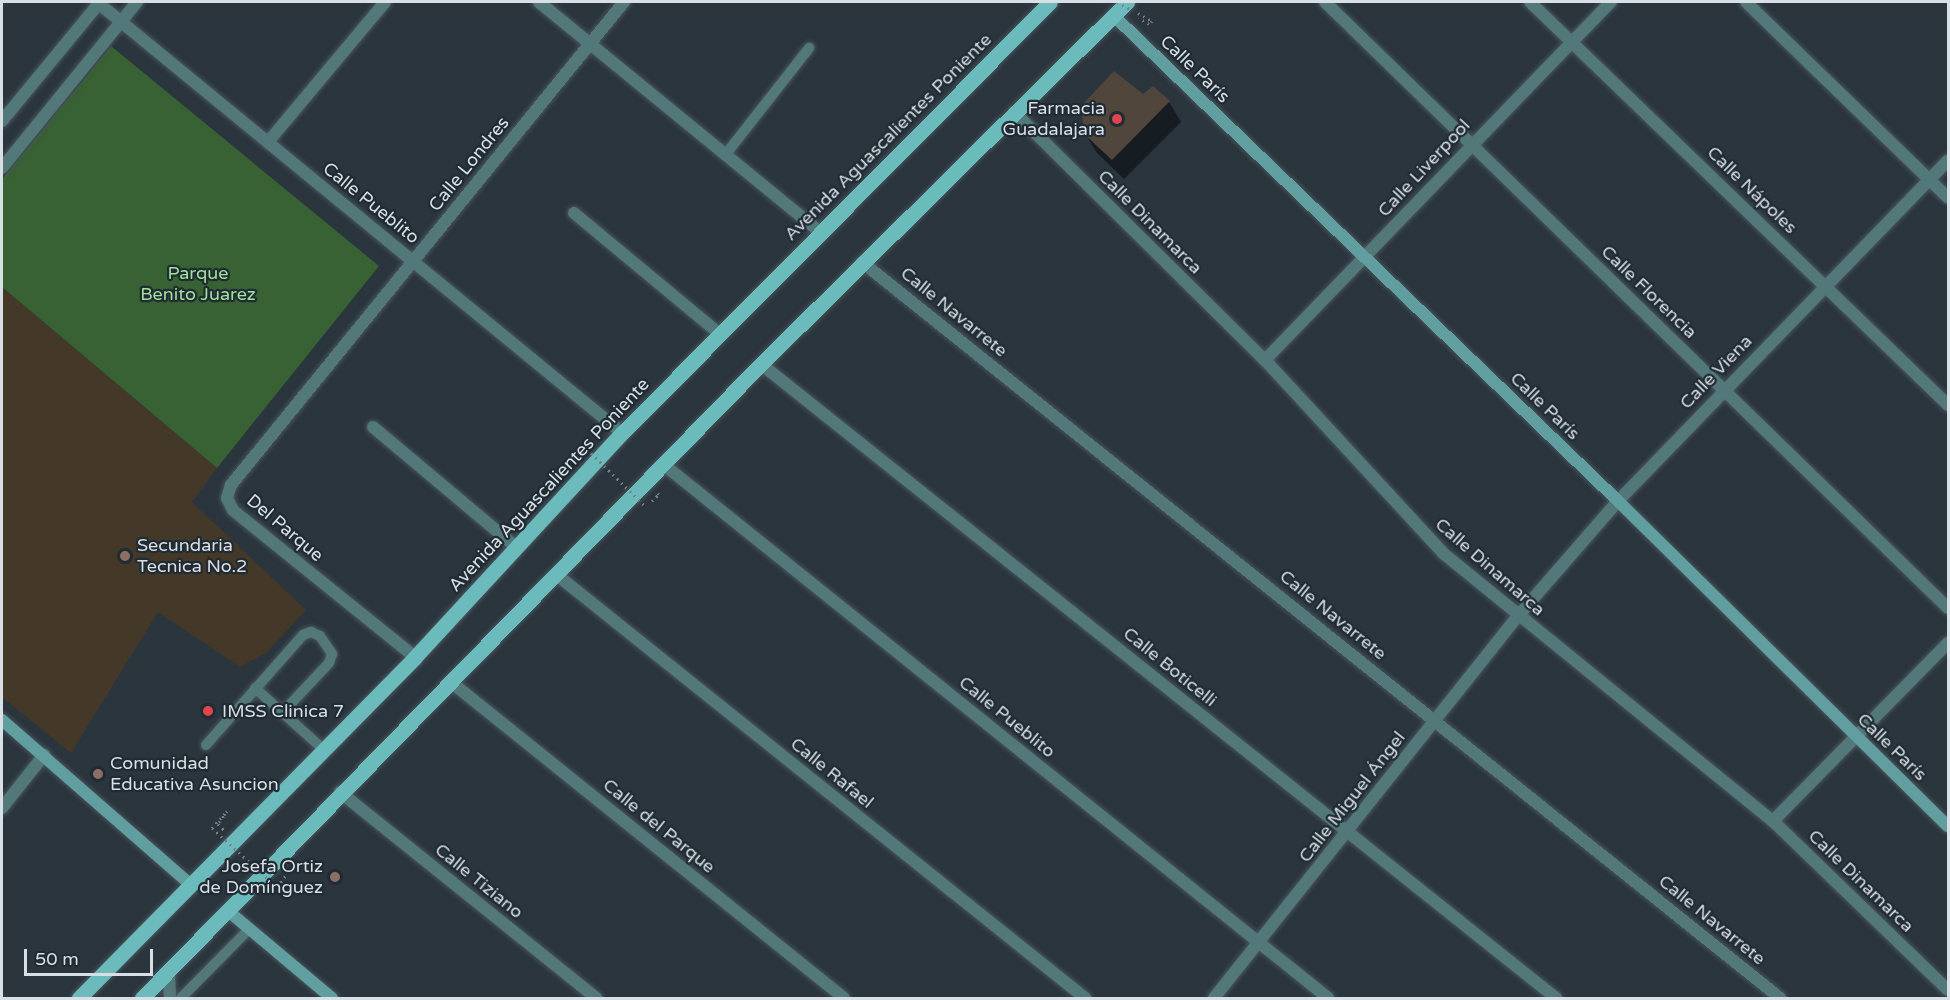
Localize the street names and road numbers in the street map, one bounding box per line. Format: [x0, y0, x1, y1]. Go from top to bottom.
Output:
street label: Avenida Aguascalientes Poniente [780, 29, 996, 245]
street label: Calle París [1156, 31, 1234, 107]
street label: Calle Londres [424, 112, 514, 216]
street label: Calle Liverpool [1373, 115, 1475, 221]
street label: Calle Nápoles [1703, 142, 1801, 238]
street label: Calle Pueblito [319, 158, 423, 248]
street label: Calle Dinamarca [1093, 165, 1207, 279]
street label: Calle Florencia [1597, 241, 1701, 343]
street label: Calle Navarrete [896, 262, 1012, 362]
street label: Calle Viena [1675, 331, 1757, 413]
street label: Calle París [1506, 368, 1584, 444]
street label: Avenida Aguascalientes Poniente [444, 374, 654, 596]
street label: Del Parque [242, 490, 328, 566]
street label: Calle Dinamarca [1431, 513, 1549, 621]
street label: Calle Navarrete [1275, 565, 1391, 665]
street label: Calle Boticelli [1119, 623, 1221, 711]
street label: Calle Pueblito [955, 672, 1059, 762]
street label: Calle París [1853, 709, 1931, 785]
street label: Calle Miguel Ángel [1294, 727, 1410, 867]
street label: Calle Rafael [786, 733, 878, 813]
street label: Calle del Parque [599, 774, 719, 878]
street label: Calle Dinamarca [1804, 825, 1918, 937]
street label: Calle Tiziano [431, 839, 527, 923]
street label: Calle Navarrete [1654, 870, 1770, 970]

